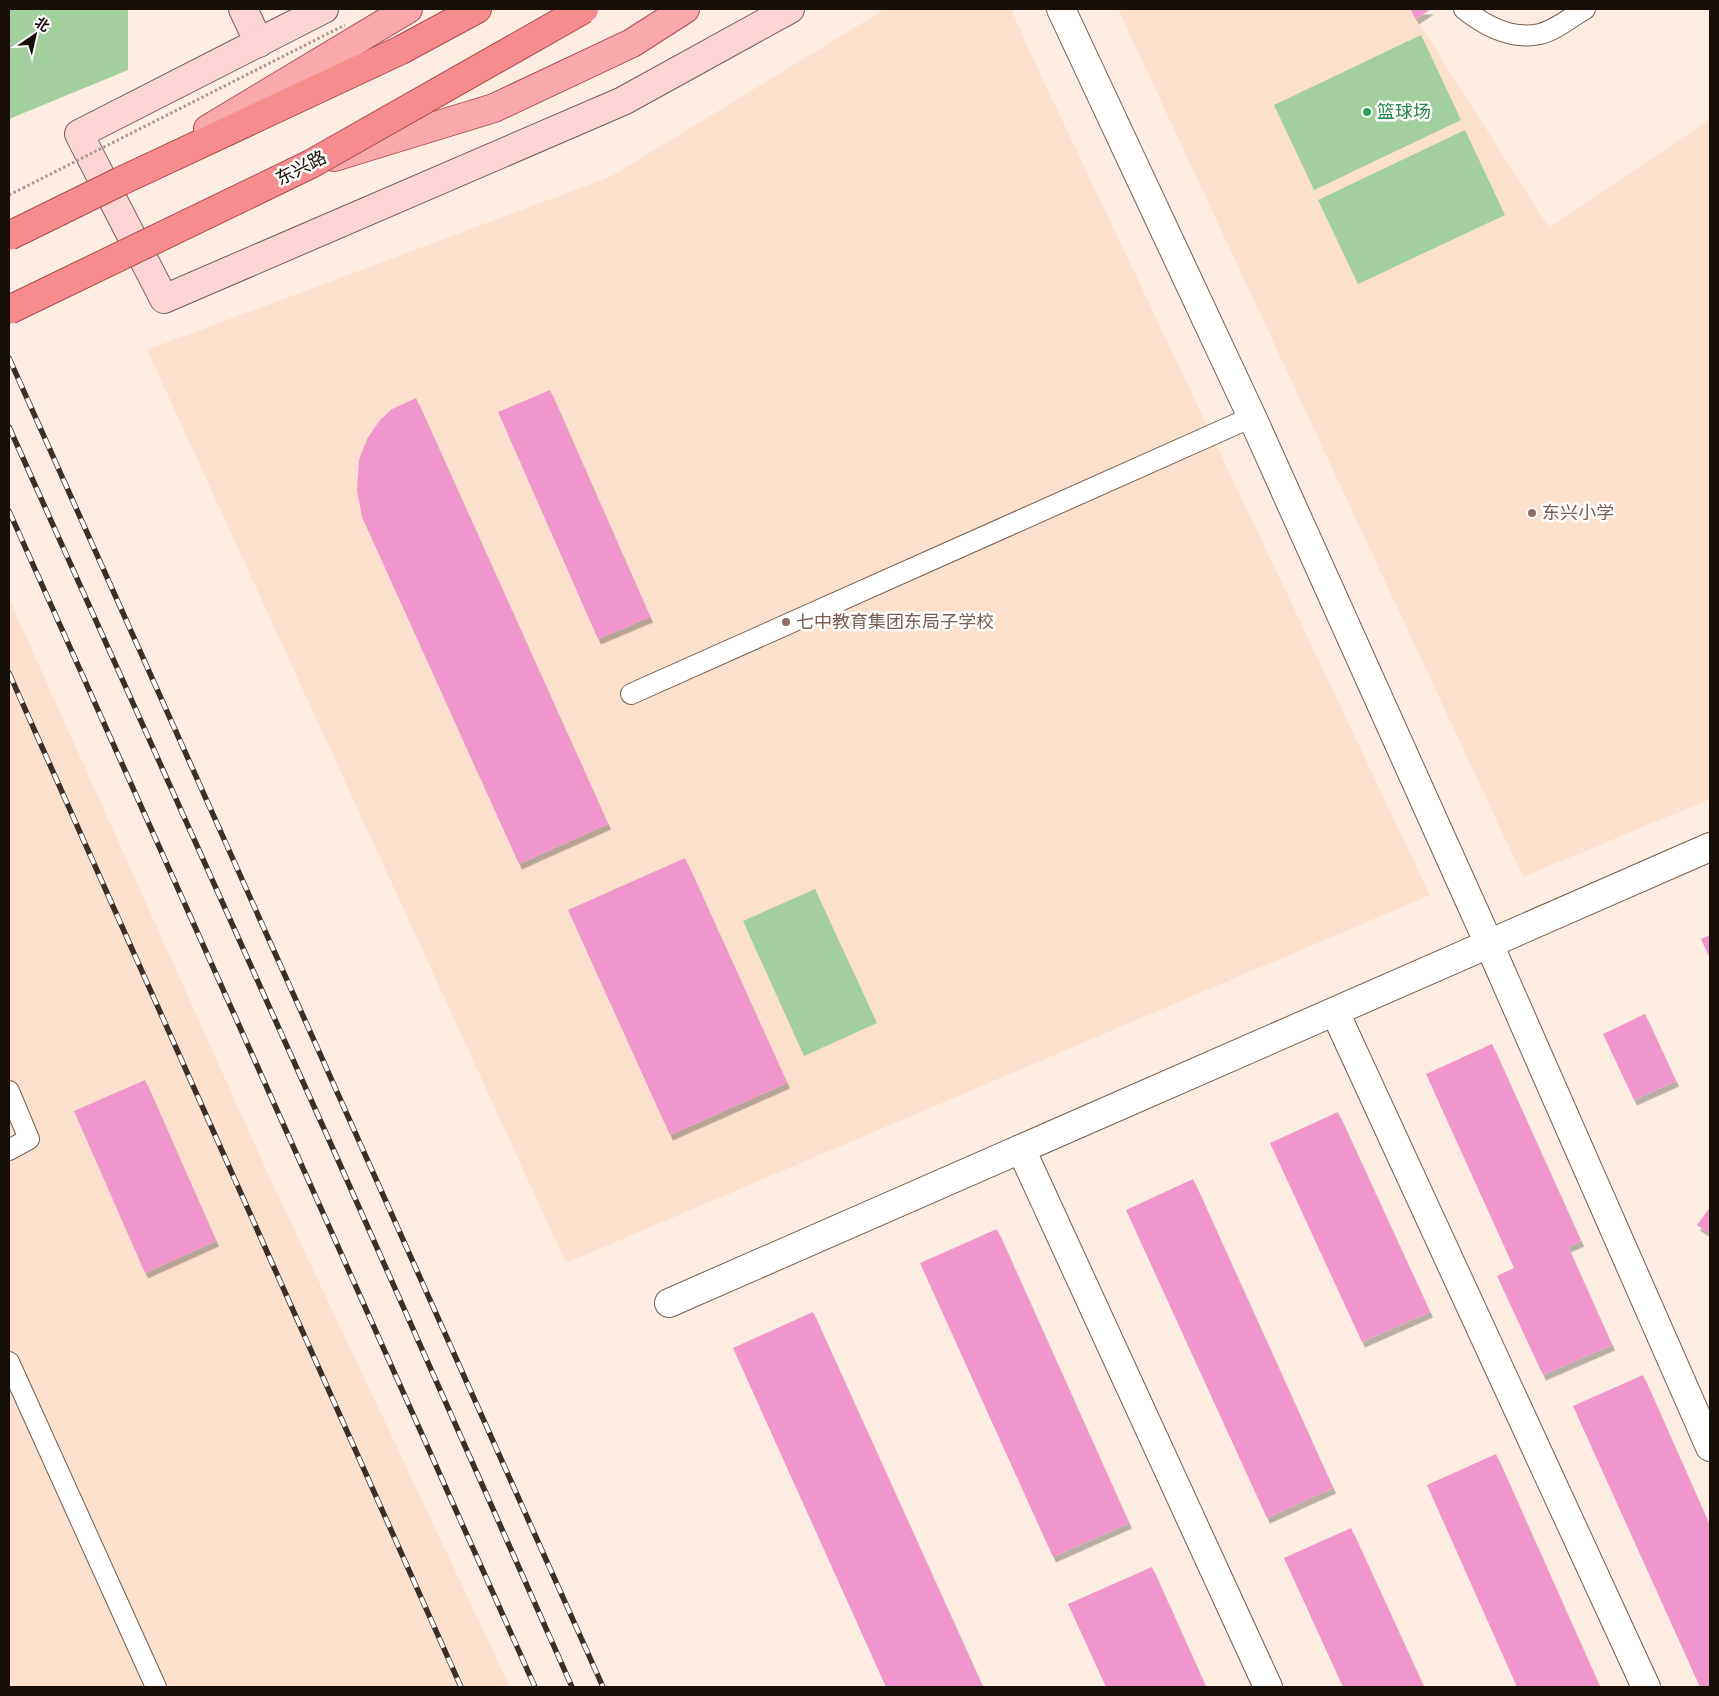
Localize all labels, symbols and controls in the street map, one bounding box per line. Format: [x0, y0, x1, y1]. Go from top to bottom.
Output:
north arrow [10, 10, 60, 60]
text: 北 [31, 12, 54, 36]
place label: 篮球场 [1377, 99, 1431, 125]
marker: 篮球场 [1361, 106, 1373, 118]
street label: 东兴路 [271, 144, 331, 192]
place label: 东兴小学 [1542, 500, 1614, 526]
marker: 东兴小学 [1526, 507, 1538, 519]
place label: 七中教育集团东局子学校 [796, 609, 994, 635]
marker: 七中教育集团东局子学校 [780, 616, 792, 628]

